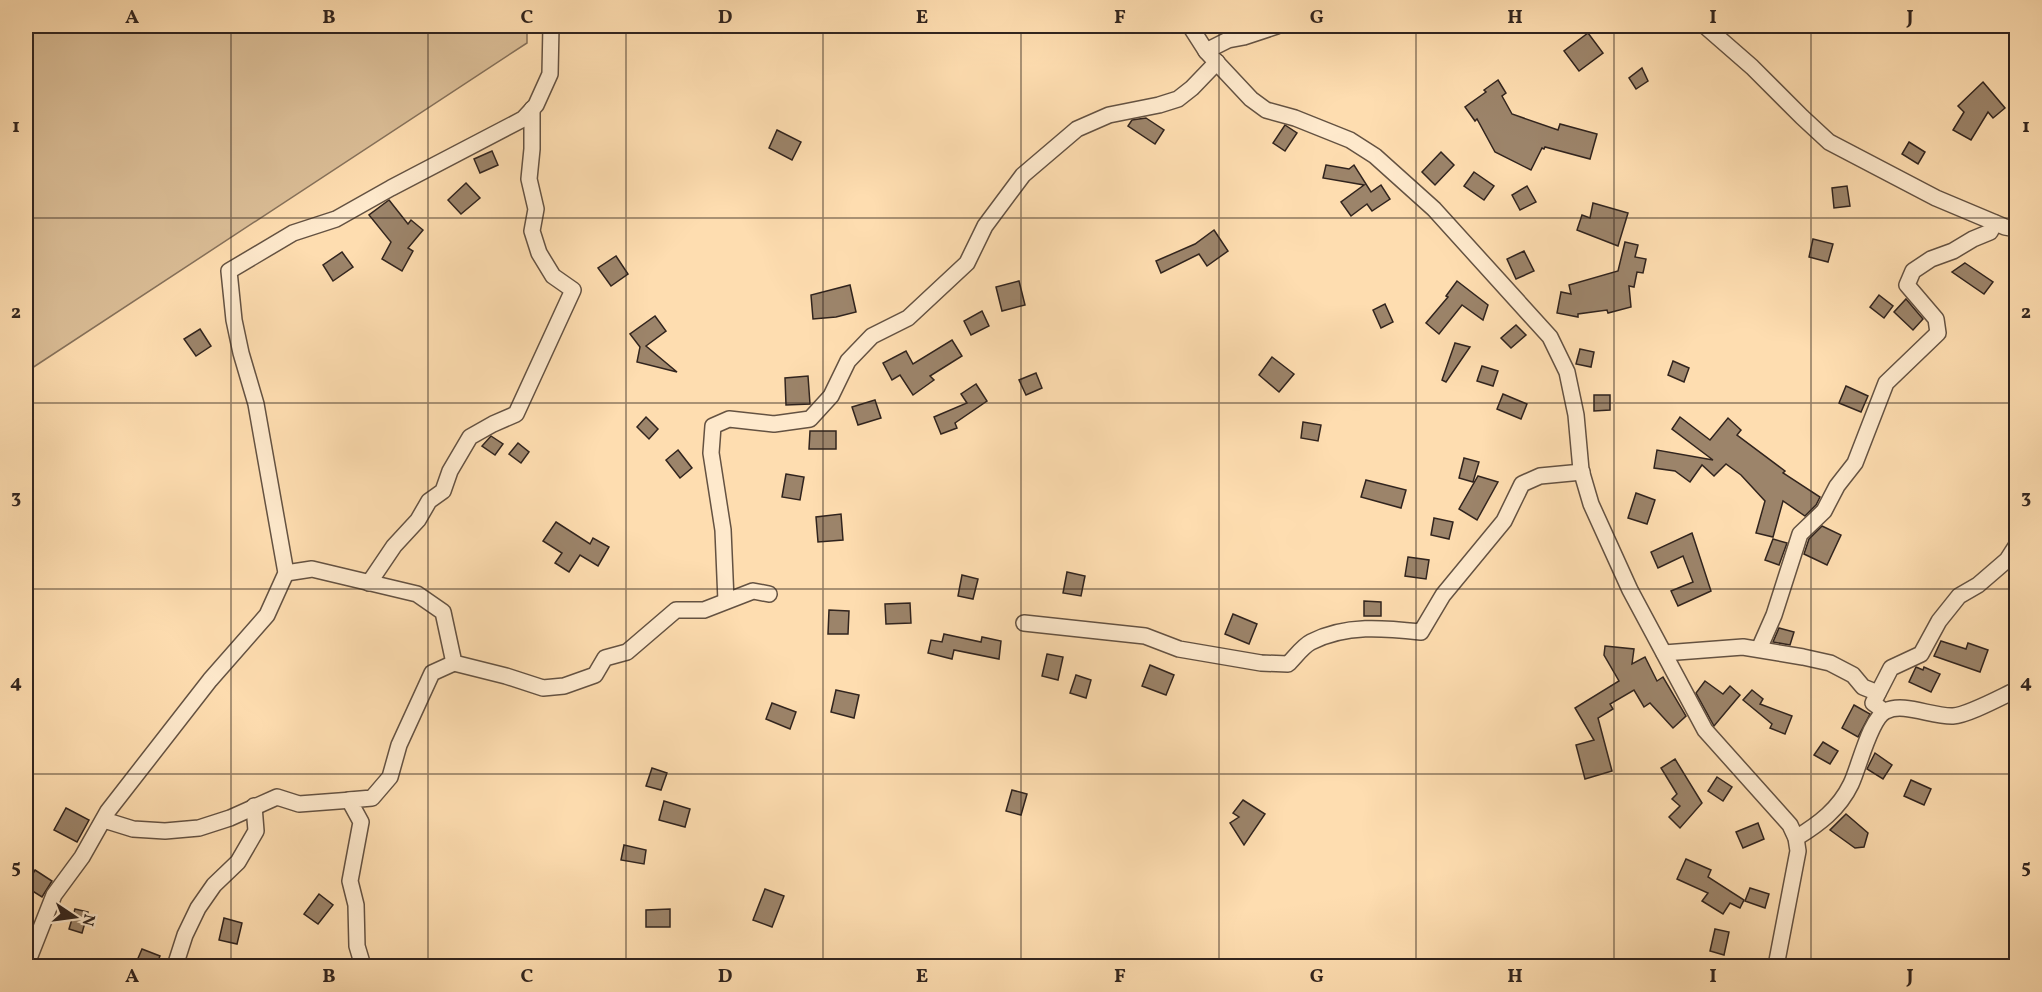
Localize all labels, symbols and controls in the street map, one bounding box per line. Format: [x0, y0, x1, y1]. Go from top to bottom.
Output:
text: A [125, 4, 139, 32]
text: B [322, 4, 336, 32]
text: C [521, 4, 534, 32]
text: D [718, 4, 732, 32]
text: E [916, 4, 928, 32]
text: F [1114, 4, 1126, 32]
text: G [1310, 4, 1324, 32]
text: H [1507, 4, 1523, 32]
text: I [1709, 4, 1717, 32]
text: J [1905, 4, 1914, 32]
text: 1 [12, 113, 20, 141]
text: 1 [2022, 113, 2030, 141]
text: 2 [11, 299, 21, 327]
text: 2 [2021, 299, 2031, 327]
text: 3 [11, 484, 21, 512]
text: 3 [2021, 484, 2031, 512]
text: 4 [10, 669, 22, 697]
text: 4 [2020, 669, 2032, 697]
text: 5 [11, 854, 21, 882]
text: 5 [2021, 854, 2031, 882]
north arrow [45, 887, 105, 947]
text: N [76, 912, 100, 928]
text: A [125, 963, 139, 991]
text: B [322, 963, 336, 991]
text: C [521, 963, 534, 991]
text: D [718, 963, 732, 991]
text: E [916, 963, 928, 991]
text: F [1114, 963, 1126, 991]
text: G [1310, 963, 1324, 991]
text: H [1507, 963, 1523, 991]
text: I [1709, 963, 1717, 991]
text: J [1905, 963, 1914, 991]

